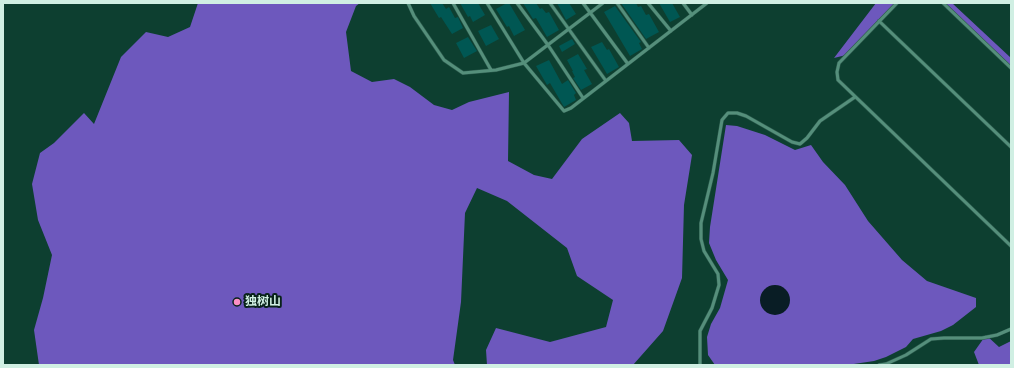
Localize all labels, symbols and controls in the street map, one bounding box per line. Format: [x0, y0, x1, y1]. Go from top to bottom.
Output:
place label: 独树山 [245, 295, 281, 309]
marker: 独树山 [232, 297, 242, 307]

